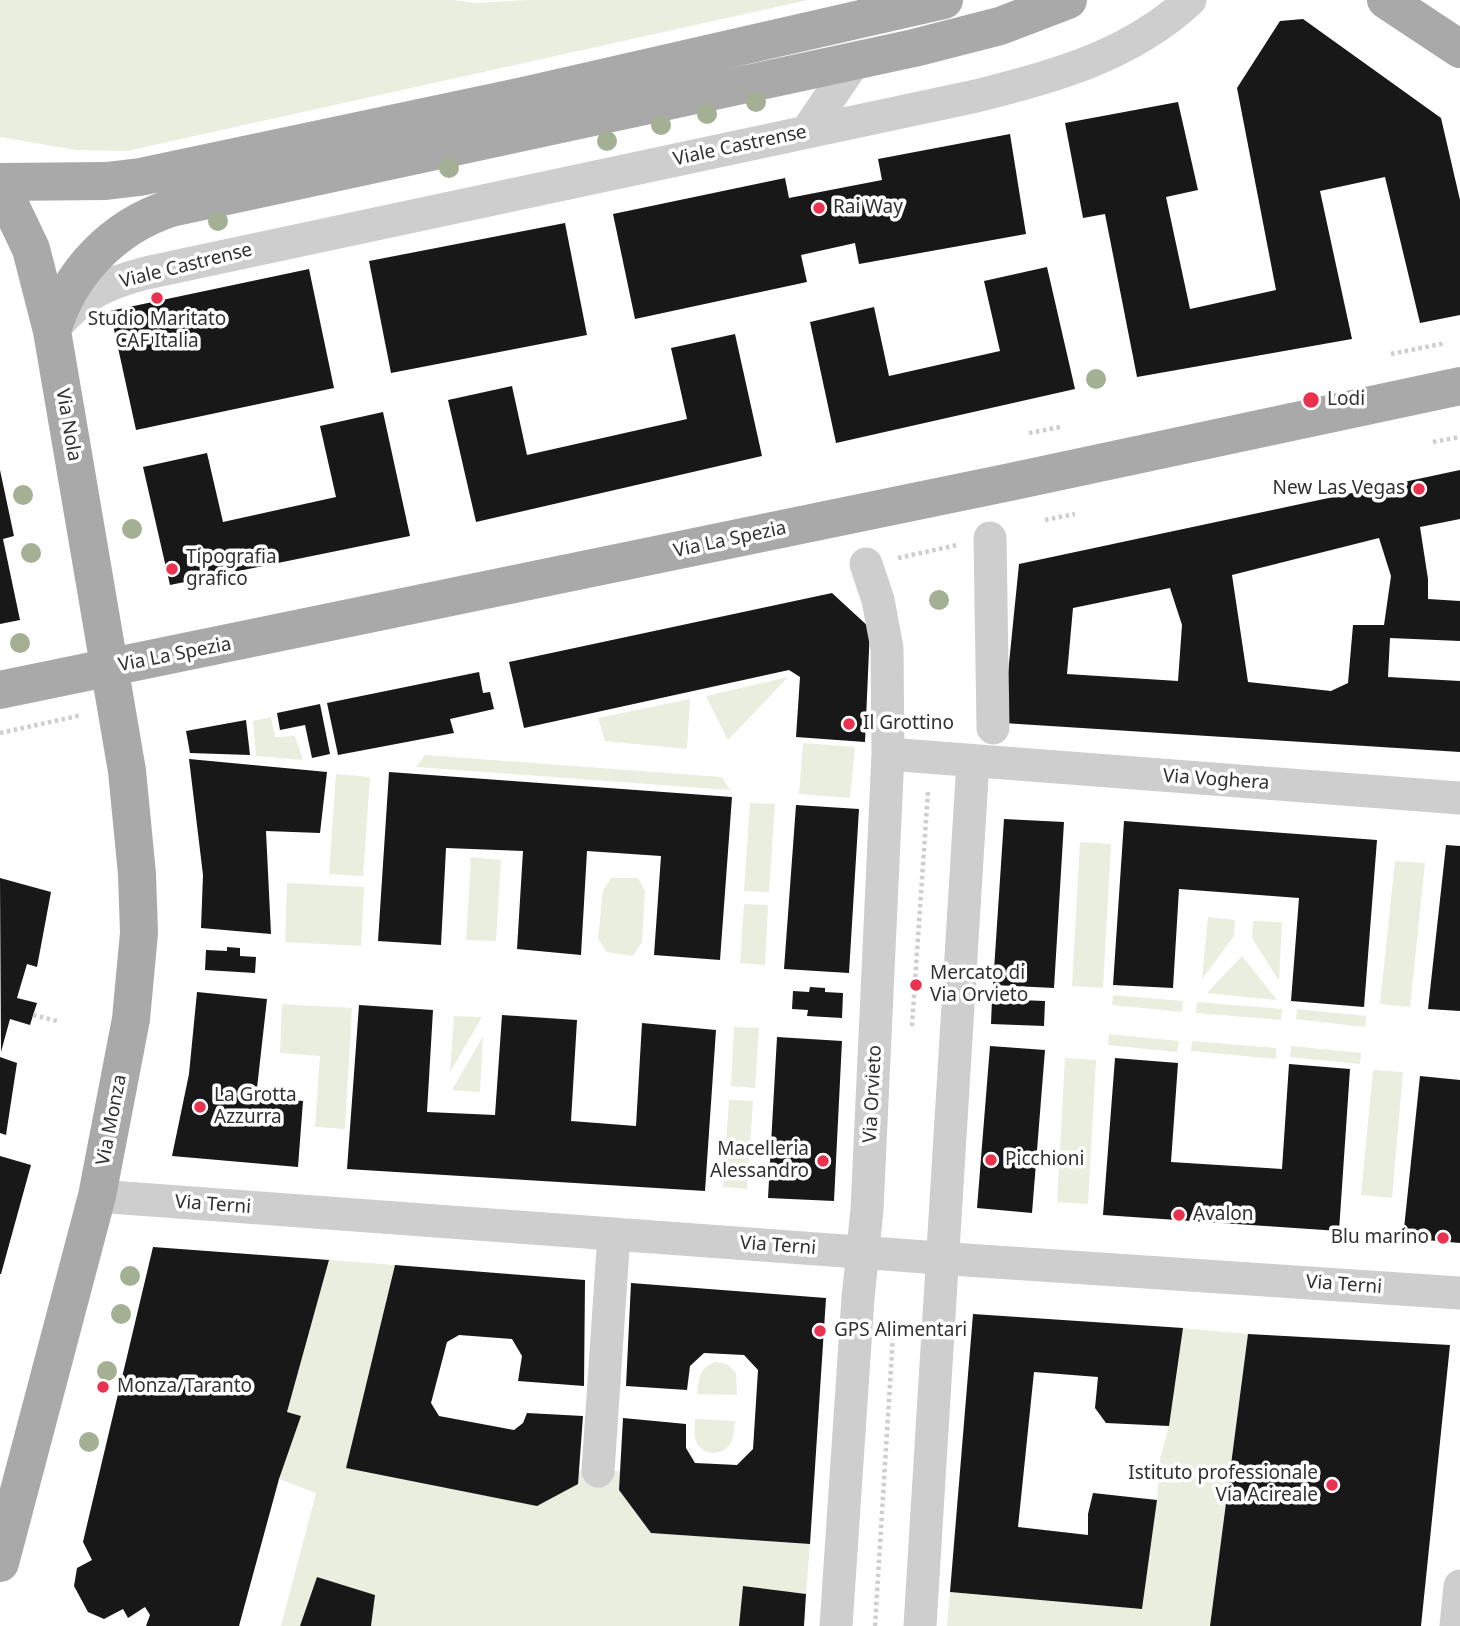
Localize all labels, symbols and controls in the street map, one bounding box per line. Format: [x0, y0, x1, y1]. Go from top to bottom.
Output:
street label: Viale Castrense [671, 121, 809, 171]
place label: Rai Way [833, 197, 903, 219]
marker: Rai Way [811, 200, 827, 216]
street label: Viale Castrense [117, 239, 255, 293]
marker: Studio Maritato CAF Italia [149, 290, 165, 306]
place label: Studio Maritato CAF Italia [88, 309, 226, 353]
street label: Via Nola [50, 387, 86, 463]
place label: Lodi [1327, 389, 1365, 411]
marker: Lodi [1301, 390, 1321, 410]
place label: New Las Vegas [1273, 478, 1405, 500]
marker: New Las Vegas [1411, 481, 1427, 497]
street label: Via La Spezia [672, 517, 788, 563]
place label: Tipografia grafico [186, 547, 277, 591]
marker: Tipografia grafico [164, 561, 180, 577]
street label: Via La Spezia [117, 633, 233, 677]
place label: Il Grottino [863, 713, 954, 735]
marker: Il Grottino [841, 716, 857, 732]
street label: Via Voghera [1162, 765, 1270, 795]
place label: Mercato di Via Orvieto [930, 963, 1028, 1007]
marker: Mercato di Via Orvieto [908, 977, 924, 993]
street label: Via Orvieto [859, 1044, 887, 1144]
street label: Via Monza [92, 1073, 132, 1167]
place label: La Grotta Azzurra [214, 1085, 297, 1129]
marker: La Grotta Azzurra [192, 1099, 208, 1115]
place label: Macelleria Alessandro [710, 1139, 809, 1183]
place label: Picchioni [1005, 1149, 1084, 1171]
marker: Picchioni [983, 1152, 999, 1168]
marker: Macelleria Alessandro [815, 1153, 831, 1169]
street label: Via Terni [174, 1191, 252, 1219]
place label: Avalon [1193, 1204, 1254, 1226]
marker: Avalon [1171, 1207, 1187, 1223]
place label: Blu marino [1331, 1227, 1429, 1249]
marker: Blu marino [1435, 1230, 1451, 1246]
street label: Via Terni [739, 1232, 817, 1260]
street label: Via Terni [1305, 1271, 1383, 1299]
place label: GPS Alimentari [834, 1320, 967, 1342]
marker: GPS Alimentari [812, 1323, 828, 1339]
place label: Monza/Taranto [117, 1376, 252, 1398]
marker: Monza/Taranto [95, 1379, 111, 1395]
place label: Istituto professionale Via Acireale [1128, 1463, 1318, 1507]
marker: Istituto professionale Via Acireale [1324, 1477, 1340, 1493]

